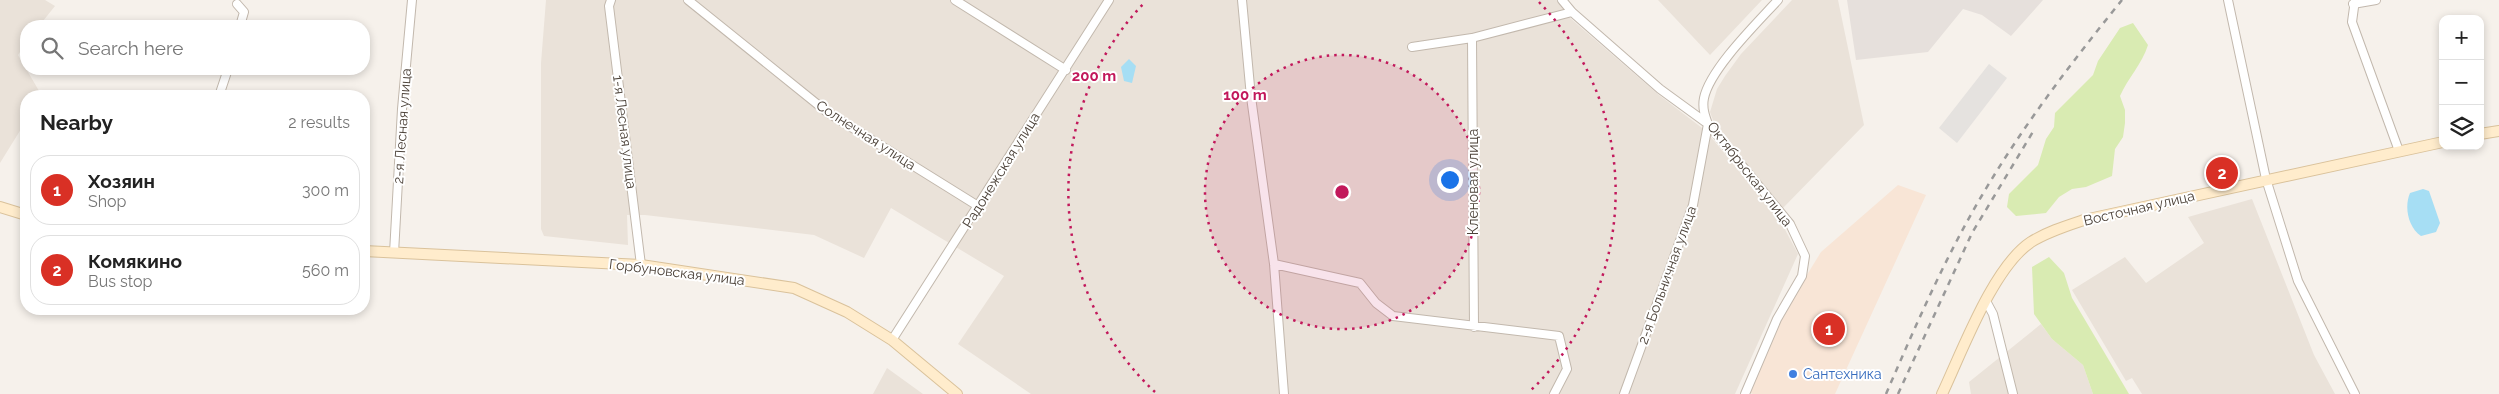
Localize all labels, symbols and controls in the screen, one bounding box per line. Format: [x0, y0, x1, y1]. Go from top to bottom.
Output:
map controls [2439, 15, 2484, 150]
button: + [2439, 15, 2484, 60]
search box [20, 20, 370, 75]
icon: search [38, 34, 66, 62]
text: Search here [78, 37, 184, 59]
button: − [2439, 60, 2484, 105]
text: 200 m [1072, 67, 1116, 85]
street label: 2-я Лесная улица [390, 68, 414, 184]
street label: 1-я Лесная улица [610, 74, 640, 190]
text: 100 m [1223, 86, 1267, 104]
street label: Солнечная улица [813, 97, 919, 173]
button: layers [2439, 105, 2484, 150]
street label: Радонежская улица [959, 109, 1043, 231]
text: Nearby [40, 110, 113, 135]
text: 2 results [288, 113, 350, 132]
street label: Октябрьская улица [1704, 119, 1796, 229]
street label: Кленовая улица [1465, 129, 1481, 235]
pin: 2 [2206, 154, 2238, 192]
your location [1437, 167, 1463, 193]
text: Хозяин [88, 170, 155, 192]
text: 1 [53, 181, 61, 200]
text: 300 m [302, 181, 349, 200]
centre of rings [1333, 183, 1351, 201]
street label: Восточная улица [2082, 187, 2196, 229]
text: Shop [88, 192, 126, 211]
street label: 2-я Больничная улица [1635, 204, 1699, 346]
text: Комякино [88, 250, 182, 272]
street label: Горбуновская улица [608, 256, 746, 288]
text: 2 [52, 261, 62, 280]
text: 560 m [302, 261, 349, 280]
text: Bus stop [88, 272, 152, 291]
pin: 1 [1813, 310, 1845, 348]
place label: Сантехника [1803, 366, 1882, 382]
marker: Сантехника [1787, 368, 1799, 380]

